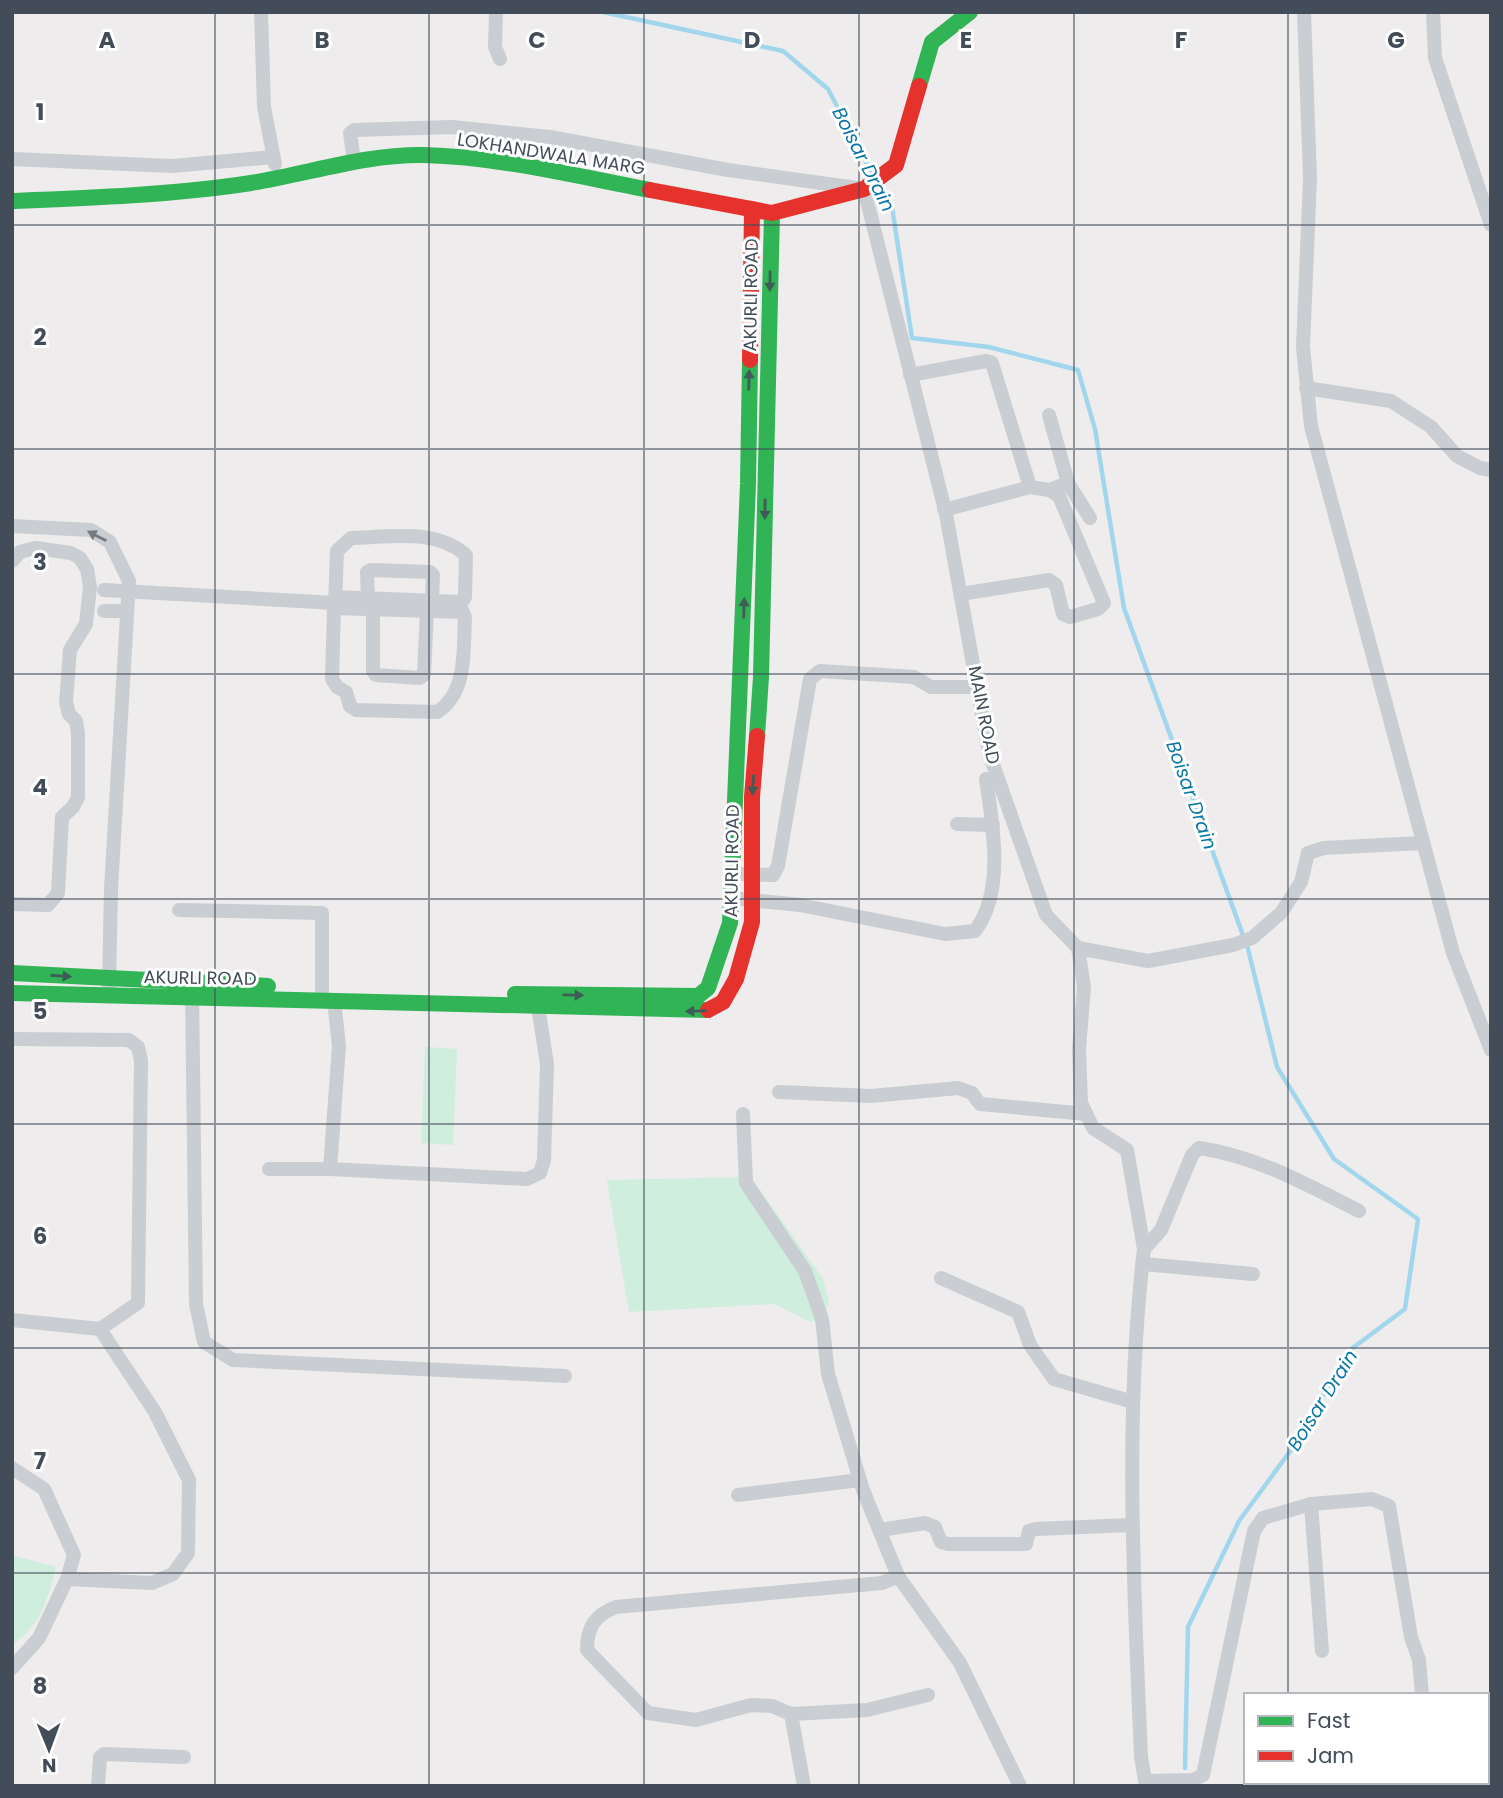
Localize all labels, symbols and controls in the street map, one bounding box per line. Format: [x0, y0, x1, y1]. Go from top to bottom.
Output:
text: A [99, 24, 116, 56]
text: B [314, 24, 330, 56]
text: C [528, 24, 546, 56]
text: D [744, 24, 760, 56]
text: E [960, 24, 972, 56]
text: F [1175, 24, 1187, 56]
text: G [1387, 24, 1405, 56]
text: 1 [36, 96, 44, 128]
water label: Boisar Drain [826, 102, 902, 216]
street label: LOKHANDWALA MARG [455, 126, 647, 181]
street label: AKURLI ROAD [737, 238, 764, 352]
one-way arrow [764, 271, 776, 293]
text: 2 [33, 321, 47, 353]
one-way arrow [744, 369, 755, 391]
one-way arrow [759, 498, 771, 520]
one-way arrow [86, 530, 106, 542]
text: 3 [33, 546, 47, 578]
one-way arrow [738, 597, 750, 619]
street label: MAIN ROAD [963, 664, 1006, 766]
water label: Boisar Drain [1159, 737, 1224, 853]
text: 4 [32, 771, 48, 803]
one-way arrow [747, 774, 758, 796]
street label: AKURLI ROAD [718, 804, 745, 918]
street label: AKURLI ROAD [143, 964, 257, 991]
one-way arrow [50, 971, 72, 982]
one-way arrow [563, 989, 585, 1001]
text: 5 [33, 995, 47, 1027]
one-way arrow [685, 1005, 707, 1016]
text: 6 [33, 1220, 47, 1252]
water label: Boisar Drain [1281, 1345, 1364, 1456]
text: 7 [34, 1445, 46, 1477]
text: 8 [33, 1670, 47, 1702]
legend [1244, 1693, 1489, 1784]
text: Fast [1307, 1706, 1350, 1735]
north arrow [14, 1714, 84, 1784]
text: Jam [1307, 1741, 1354, 1770]
text: N [42, 1752, 57, 1779]

